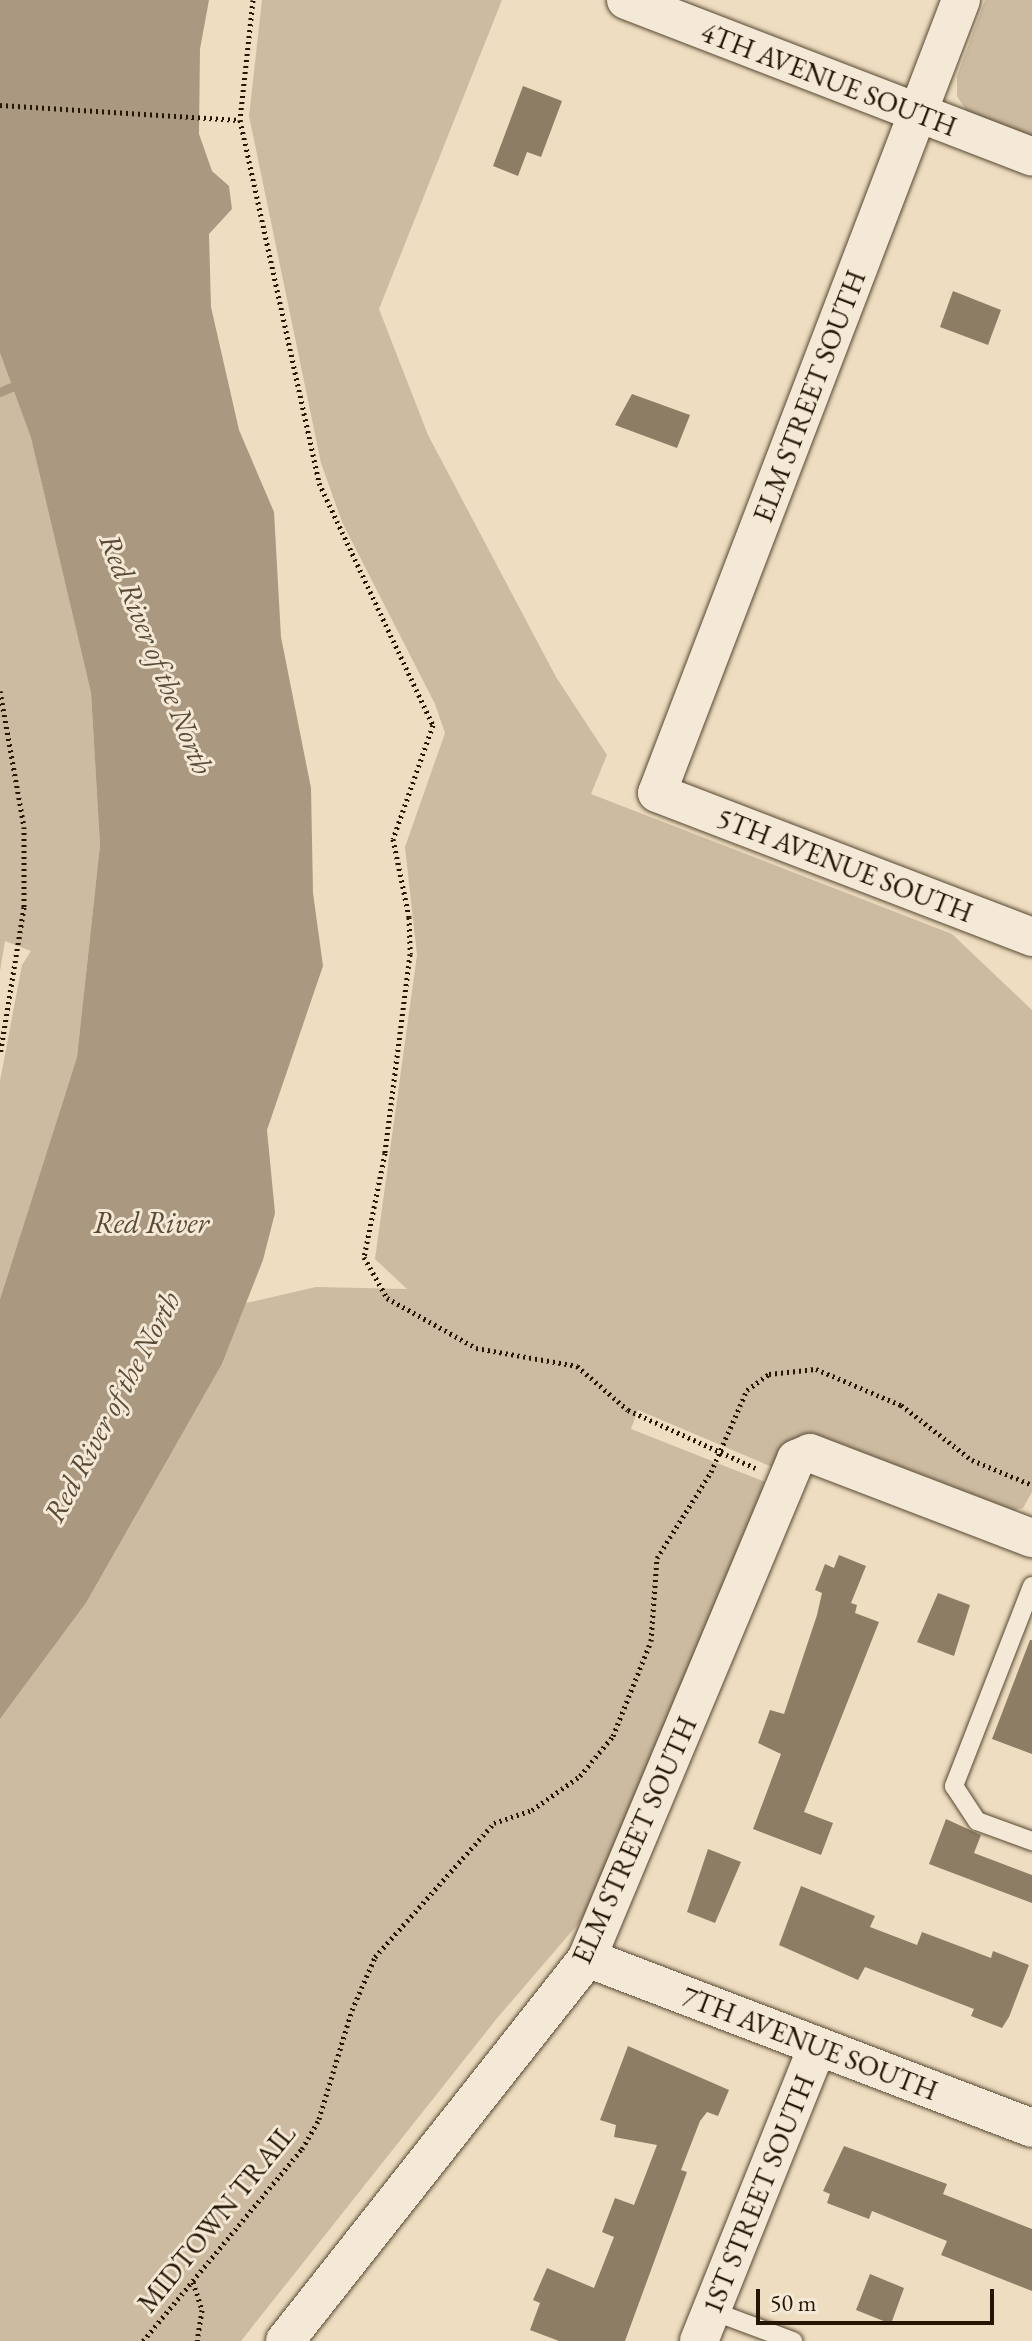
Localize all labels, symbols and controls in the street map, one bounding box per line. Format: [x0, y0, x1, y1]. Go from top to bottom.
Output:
street label: 4TH AVENUE SOUTH [696, 15, 962, 143]
street label: ELM STREET SOUTH [745, 265, 873, 527]
water label: Red River of the North [91, 528, 221, 780]
street label: 5TH AVENUE SOUTH [712, 801, 978, 929]
water label: Red River [93, 1205, 209, 1241]
water label: Red River of the North [36, 1285, 188, 1529]
street label: ELM STREET SOUTH [564, 1711, 704, 1969]
street label: 7TH AVENUE SOUTH [677, 1979, 943, 2107]
street label: 1ST STREET SOUTH [695, 2069, 821, 2319]
street label: MIDTOWN TRAIL [130, 2117, 302, 2319]
scale bar [760, 2273, 998, 2323]
text: 50 m [770, 2287, 817, 2318]

